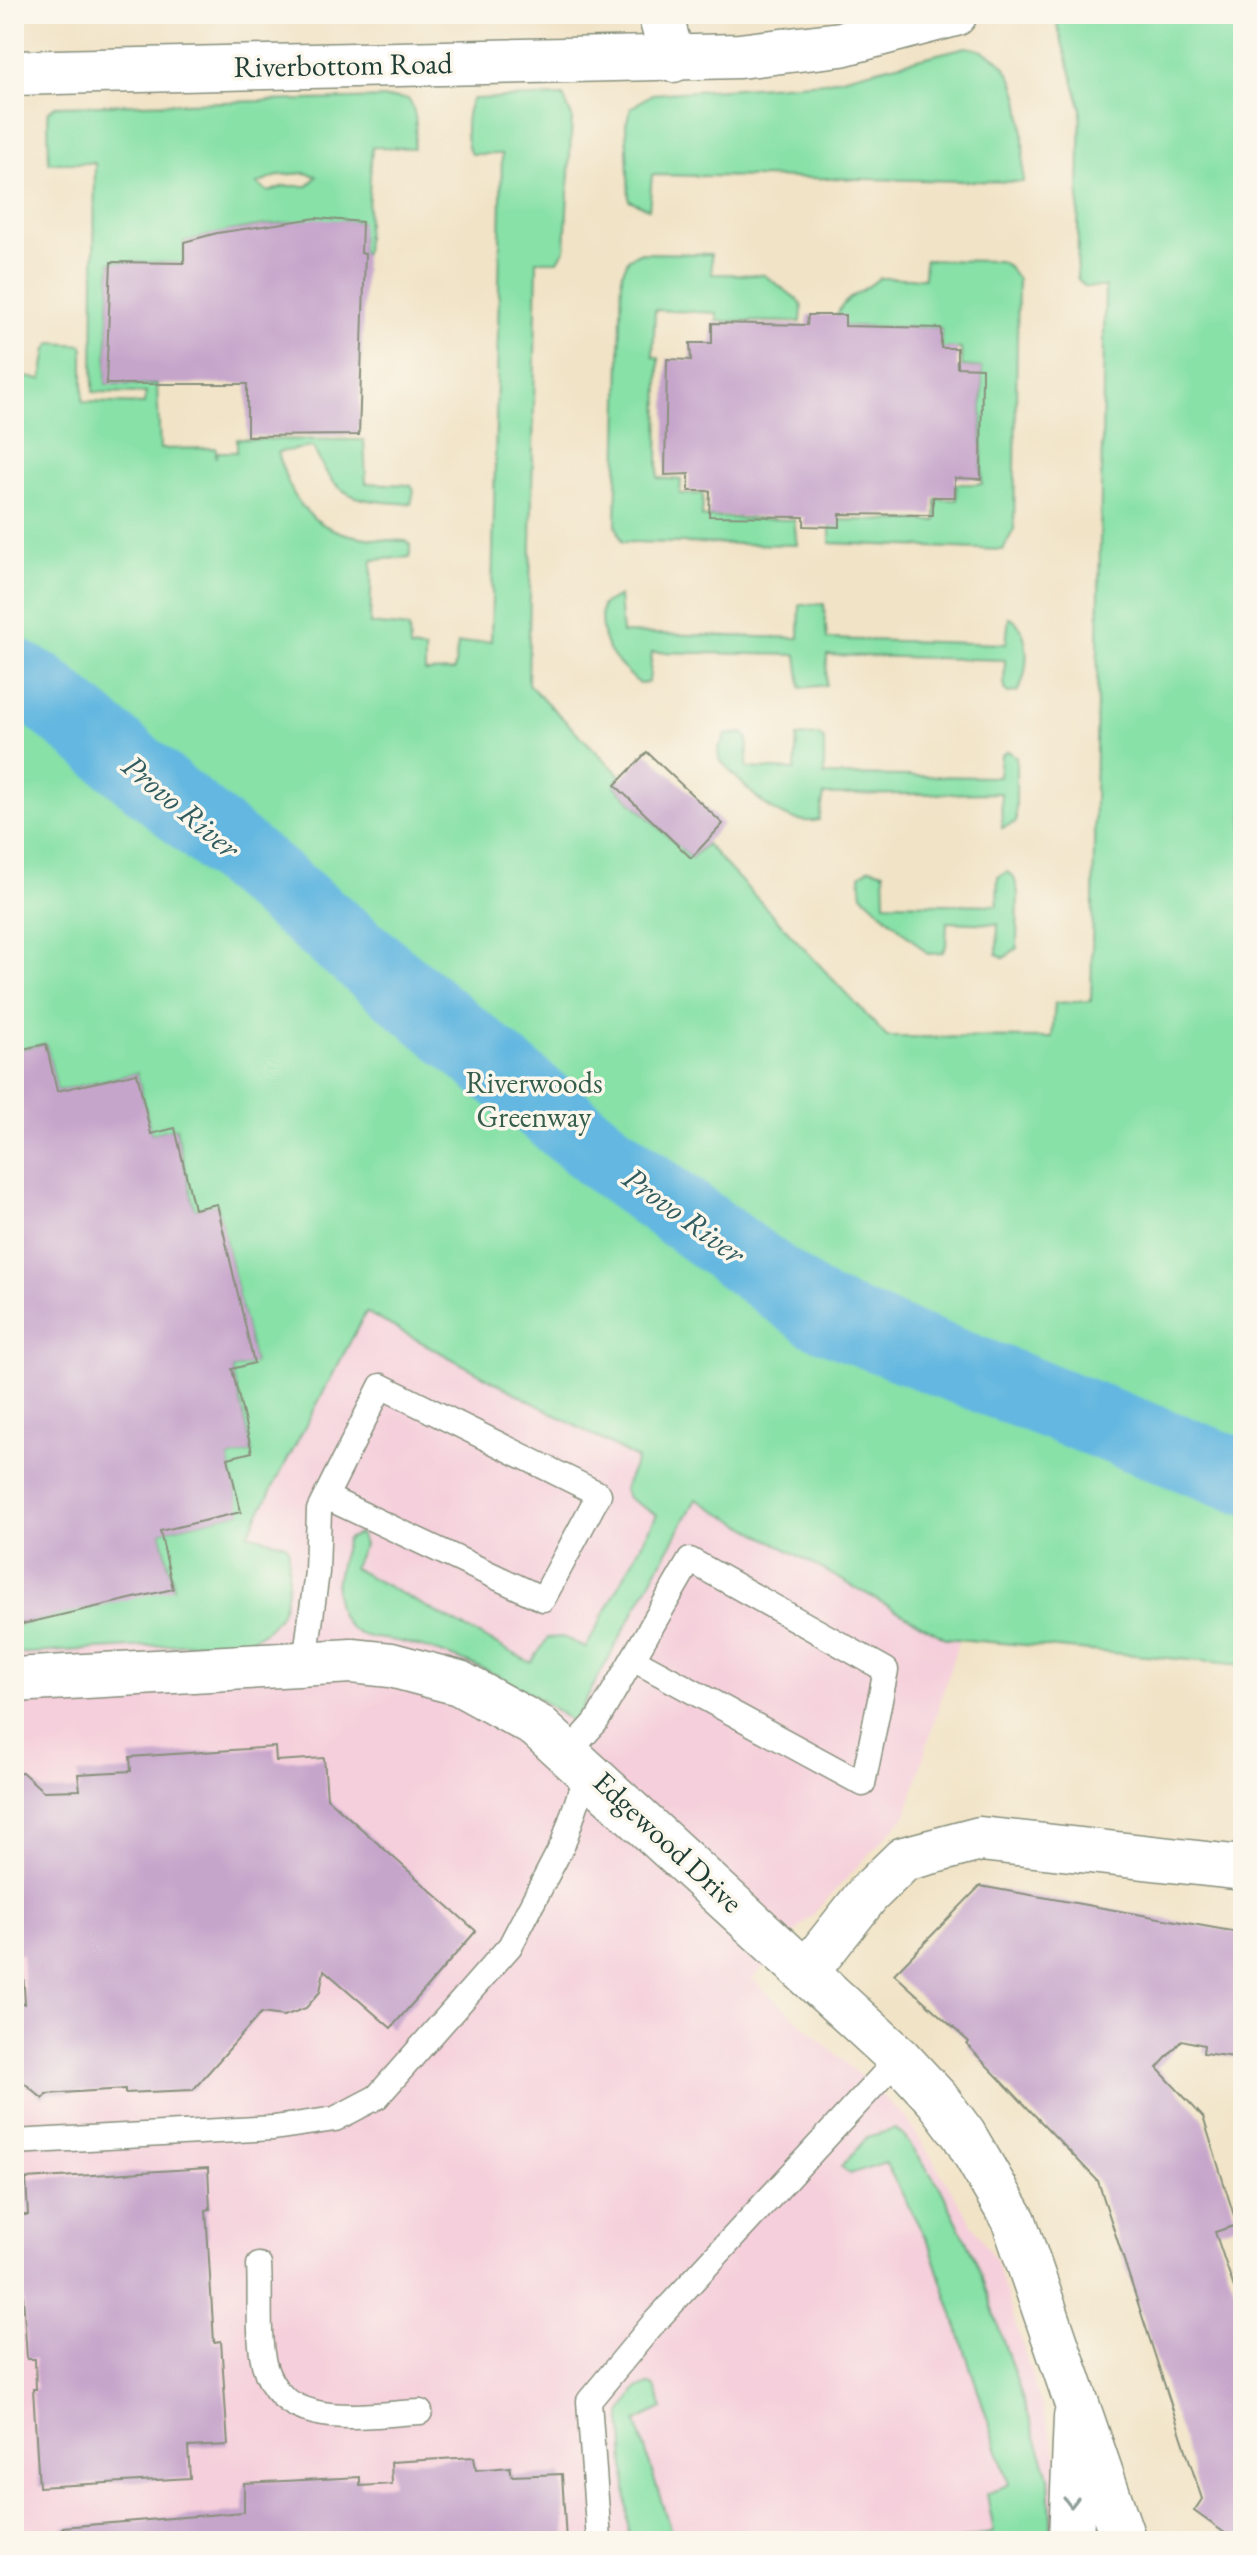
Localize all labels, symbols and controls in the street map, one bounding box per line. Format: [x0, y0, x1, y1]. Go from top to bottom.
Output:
street label: Riverbottom Road [233, 43, 454, 86]
water label: Provo River [113, 744, 250, 869]
park label: Riverwoods Greenway [465, 1063, 603, 1136]
water label: Provo River [614, 1156, 755, 1275]
street label: Edgewood Drive [585, 1762, 751, 1921]
one-way arrow [1062, 2496, 1080, 2509]

